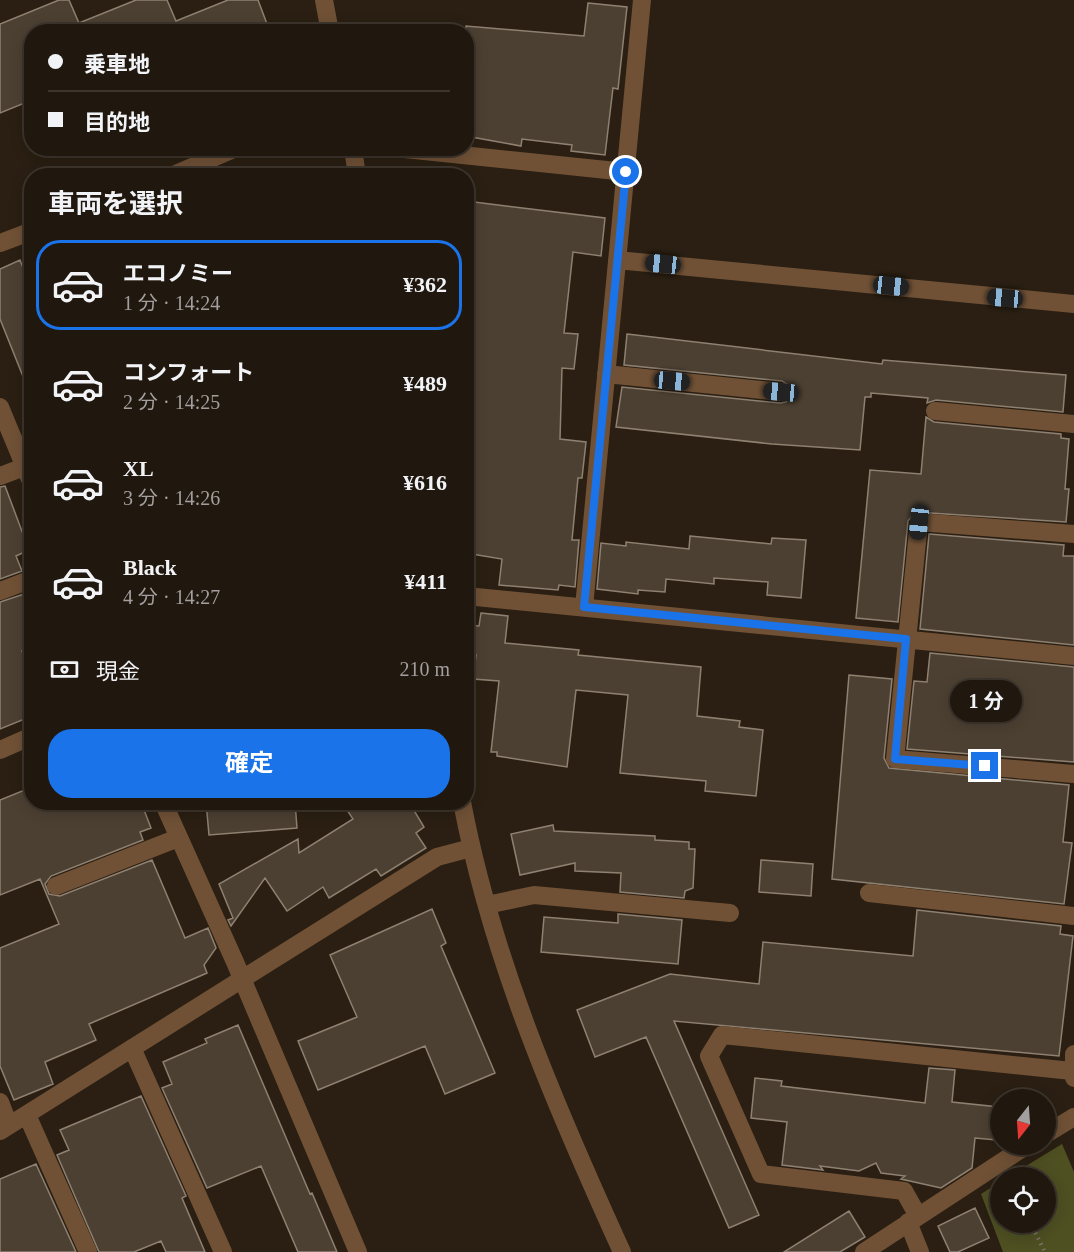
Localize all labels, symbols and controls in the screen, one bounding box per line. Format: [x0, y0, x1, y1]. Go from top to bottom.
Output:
text: 乗車地 [84, 52, 150, 77]
text: 目的地 [84, 110, 150, 135]
route start [612, 158, 639, 185]
text: 車両を選択 [48, 189, 183, 219]
car [644, 253, 682, 275]
icon: car [51, 258, 105, 312]
text: エコノミー [123, 261, 233, 286]
text: ¥362 [403, 272, 447, 297]
car [872, 275, 910, 297]
car [986, 287, 1024, 309]
text: 1 分 · 14:24 [123, 292, 220, 314]
icon: car [51, 357, 105, 411]
text: コンフォート [123, 360, 254, 385]
car [653, 370, 691, 392]
text: ¥489 [403, 371, 447, 396]
car [762, 381, 800, 403]
text: 2 分 · 14:25 [123, 391, 220, 413]
icon: car [51, 456, 105, 510]
text: XL [123, 456, 154, 481]
text: ¥616 [403, 470, 447, 495]
text: 3 分 · 14:26 [123, 487, 220, 509]
car [908, 503, 930, 541]
icon: car [51, 555, 105, 609]
text: Black [123, 555, 177, 580]
text: ¥411 [404, 569, 447, 594]
text: 4 分 · 14:27 [123, 586, 220, 608]
icon: cash [48, 653, 81, 686]
text: 210 m [399, 658, 450, 680]
text: 現金 [96, 659, 140, 684]
callout: 1 分 [949, 679, 1021, 721]
text: 1 分 [969, 690, 1004, 712]
button: 確定 [48, 729, 450, 798]
route end [971, 752, 998, 779]
north arrow [990, 1089, 1056, 1155]
map controls [990, 1089, 1056, 1233]
button: locate [990, 1167, 1056, 1233]

